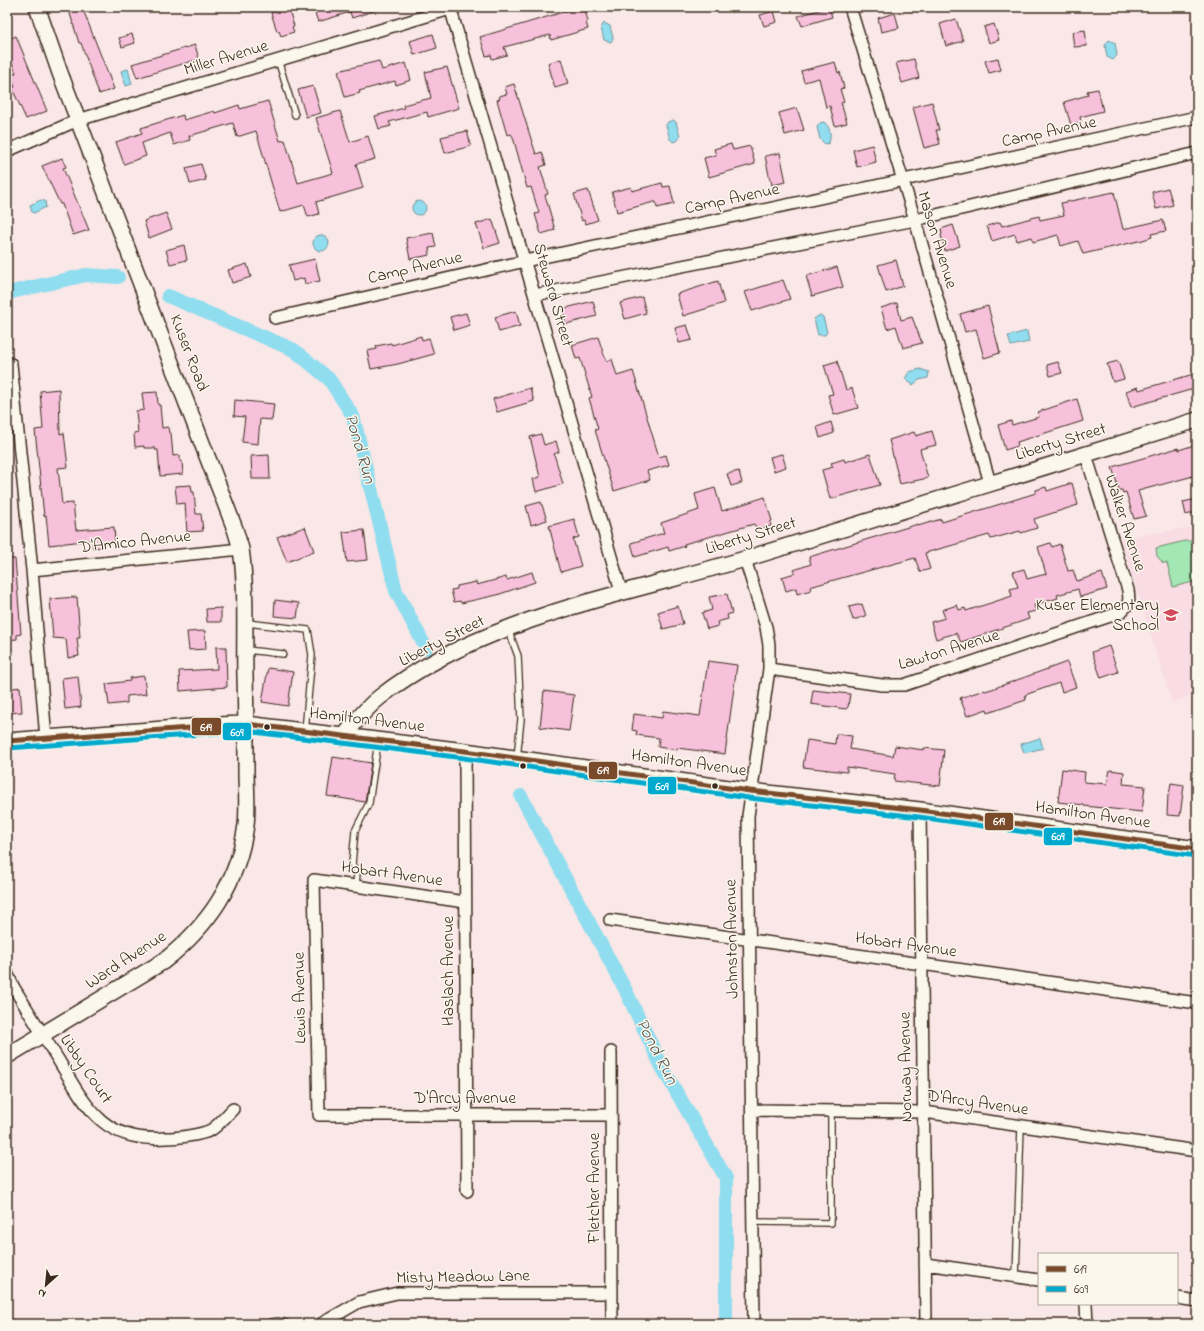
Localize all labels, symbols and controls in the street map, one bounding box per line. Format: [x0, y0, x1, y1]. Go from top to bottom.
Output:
street label: Miller Avenue [181, 33, 272, 83]
street label: Camp Avenue [999, 110, 1099, 154]
street label: Camp Avenue [682, 177, 782, 221]
street label: Mason Avenue [910, 188, 964, 292]
street label: Steward Street [526, 240, 580, 350]
street label: Camp Avenue [365, 245, 465, 291]
street label: Kuser Road [163, 311, 215, 396]
water label: Pond Run [337, 411, 382, 488]
street label: Liberty Street [1013, 416, 1110, 469]
street label: Walker Avenue [1098, 471, 1153, 575]
street label: Liberty Street [703, 510, 800, 563]
street label: D'Amico Avenue [77, 524, 193, 560]
place label: Kuser Elementary School [1036, 593, 1159, 638]
school or university icon: Kuser Elementary School [1162, 606, 1180, 624]
street label: Liberty Street [395, 609, 490, 674]
street label: Lawton Avenue [895, 623, 1003, 677]
street label: Hamilton Avenue [308, 701, 427, 740]
line badge: 619 [191, 717, 222, 736]
text: 619 [199, 720, 213, 736]
line badge: 609 [222, 722, 252, 741]
unlabelled marker [262, 722, 272, 732]
text: 609 [230, 725, 244, 741]
street label: Hamilton Avenue [630, 743, 749, 784]
unlabelled marker [518, 761, 528, 771]
line badge: 619 [588, 761, 618, 780]
text: 619 [596, 763, 610, 779]
line badge: 609 [647, 776, 677, 795]
text: 609 [655, 779, 669, 795]
unlabelled marker [710, 781, 720, 791]
street label: Hamilton Avenue [1034, 795, 1153, 836]
line badge: 619 [984, 812, 1014, 831]
text: 619 [992, 814, 1006, 830]
line badge: 609 [1043, 827, 1073, 846]
text: 609 [1051, 829, 1065, 845]
street label: Hobart Avenue [340, 854, 445, 894]
street label: Johnston Avenue [718, 879, 746, 999]
street label: Haslach Avenue [436, 915, 461, 1026]
street label: Ward Avenue [81, 924, 172, 996]
street label: Hobart Avenue [854, 925, 959, 965]
street label: Lewis Avenue [287, 951, 313, 1044]
street label: Norway Avenue [893, 1011, 920, 1122]
water label: Pond Run [628, 1014, 684, 1091]
street label: Libby Court [53, 1029, 119, 1110]
street label: D'Arcy Avenue [925, 1083, 1031, 1124]
street label: D'Arcy Avenue [413, 1086, 516, 1112]
street label: Fletcher Avenue [582, 1132, 607, 1244]
legend [1038, 1253, 1178, 1305]
text: 619 [1074, 1261, 1087, 1279]
street label: Misty Meadow Lane [396, 1263, 531, 1292]
north arrow [26, 1265, 66, 1305]
text: 609 [1074, 1281, 1088, 1299]
text: N [35, 1284, 49, 1302]

